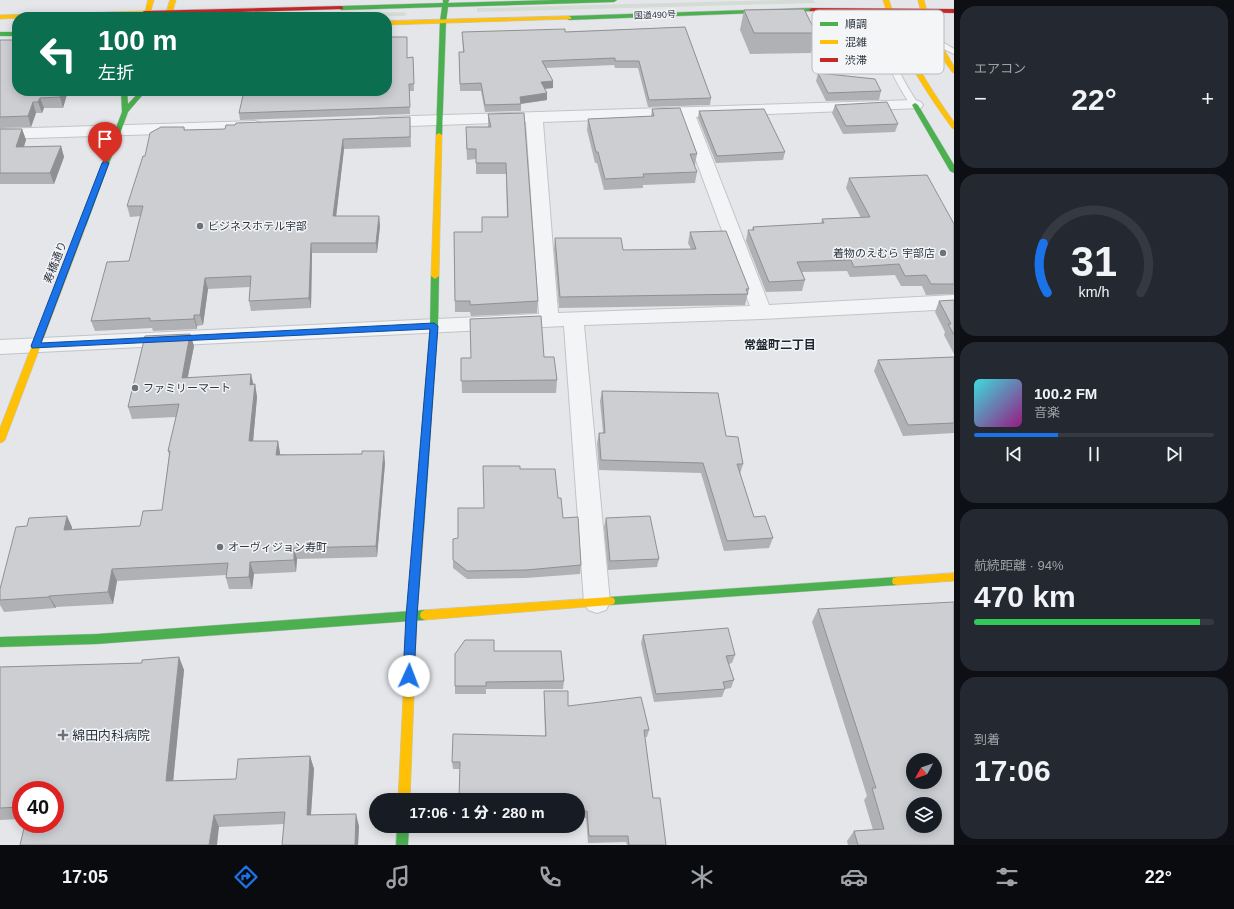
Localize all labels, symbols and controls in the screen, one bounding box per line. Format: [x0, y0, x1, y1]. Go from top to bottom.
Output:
street label: 国道490号 [634, 9, 676, 21]
legend [812, 10, 944, 74]
text: 順調 [845, 18, 867, 30]
text: 100 m [98, 25, 177, 56]
icon: left [32, 28, 84, 80]
text: 混雑 [845, 36, 867, 48]
text: 渋滞 [845, 54, 867, 66]
text: エアコン [974, 61, 1026, 76]
text: 左折 [98, 63, 134, 83]
text: 22° [1071, 83, 1117, 116]
text: − [974, 86, 987, 111]
text: + [1201, 86, 1214, 111]
pin [88, 122, 122, 163]
icon: arrive [94, 128, 116, 150]
place label: ビジネスホテル宇部 [208, 220, 307, 232]
marker: ビジネスホテル宇部 [195, 221, 205, 231]
text: 31 [1071, 237, 1117, 284]
street label: 寿橋通り [42, 239, 68, 285]
place label: 着物のえむら 宇部店 [833, 247, 935, 259]
marker: 着物のえむら 宇部店 [938, 248, 948, 258]
text: km/h [1079, 283, 1110, 299]
district label: 常盤町二丁目 [744, 338, 816, 352]
place label: ファミリーマート [143, 382, 231, 394]
marker: ファミリーマート [130, 383, 140, 393]
text: 100.2 FM [1034, 385, 1097, 402]
text: 音楽 [1034, 405, 1060, 420]
icon: previous [1003, 443, 1025, 465]
icon: pause [1083, 443, 1105, 465]
icon: next [1163, 443, 1185, 465]
place label: オーヴィジョン寿町 [228, 541, 327, 553]
marker: オーヴィジョン寿町 [215, 542, 225, 552]
text: 航続距離 · 94% [974, 558, 1064, 573]
text: 470 km [974, 580, 1076, 613]
position arrow [388, 655, 430, 697]
place label: 綿田内科病院 [72, 728, 150, 743]
marker: 綿田内科病院 [57, 729, 69, 741]
text: 到着 [974, 732, 1000, 747]
north arrow [906, 753, 942, 789]
map controls [906, 753, 942, 833]
text: 17:06 [974, 754, 1051, 787]
speed limit sign: 40 [12, 781, 64, 833]
button: layers [906, 797, 942, 833]
text: 17:06 · 1 分 · 280 m [409, 804, 545, 821]
icon: directions [232, 863, 260, 891]
icon: music [384, 863, 412, 891]
icon: phone [536, 863, 564, 891]
icon: climate [688, 863, 716, 891]
icon: car [840, 863, 868, 891]
icon: filters [993, 863, 1021, 891]
text: 17:05 [62, 867, 108, 887]
text: 22° [1145, 867, 1172, 887]

